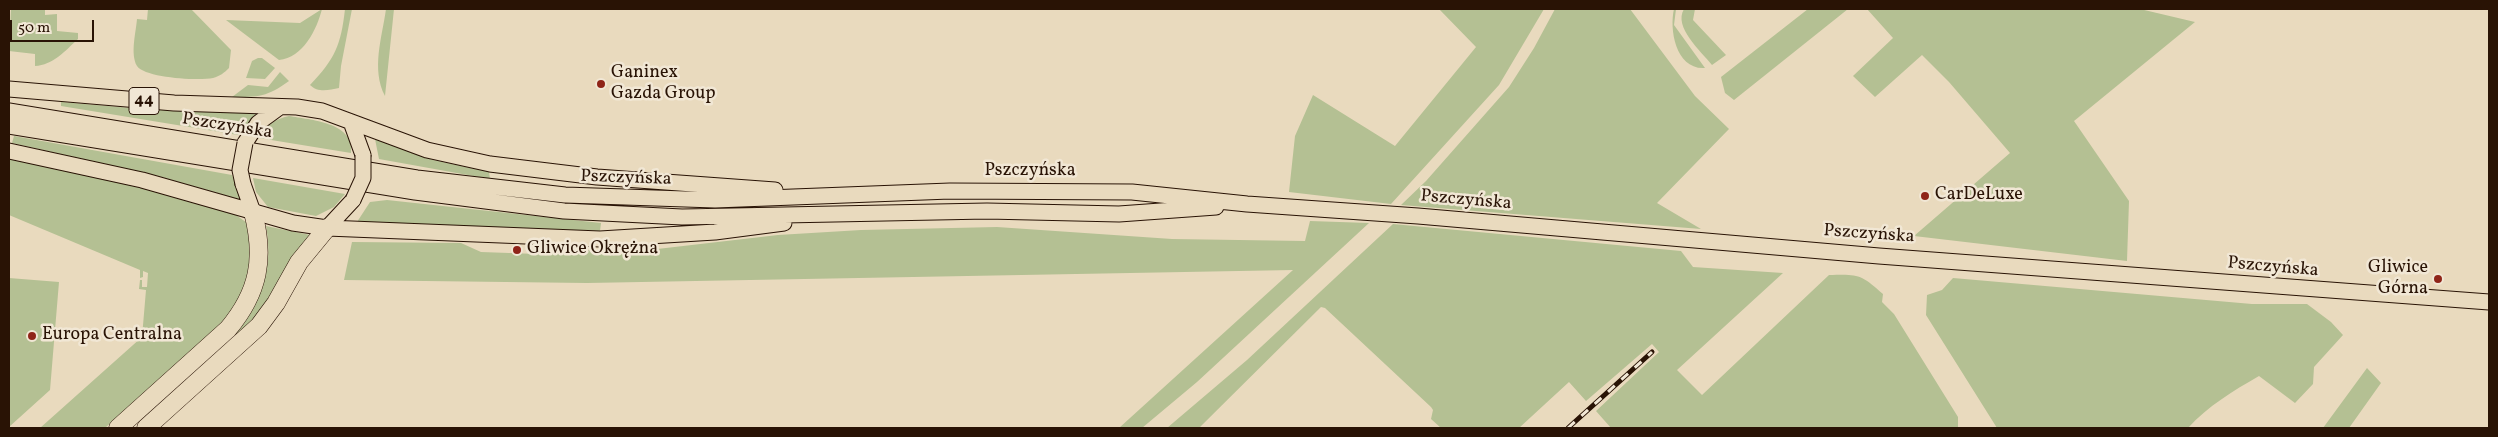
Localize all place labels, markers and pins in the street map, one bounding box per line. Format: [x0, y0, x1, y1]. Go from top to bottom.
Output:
place label: Ganinex Gazda Group [611, 63, 716, 106]
marker: Ganinex Gazda Group [595, 78, 607, 90]
place label: CarDeLuxe [1935, 185, 2023, 207]
marker: CarDeLuxe [1919, 190, 1931, 202]
place label: Gliwice Okrężna [527, 239, 658, 261]
marker: Gliwice Okrężna [511, 244, 523, 256]
place label: Gliwice Górna [2368, 258, 2428, 300]
marker: Gliwice Górna [2432, 273, 2444, 285]
place label: Europa Centralna [42, 325, 182, 347]
marker: Europa Centralna [26, 330, 38, 342]

